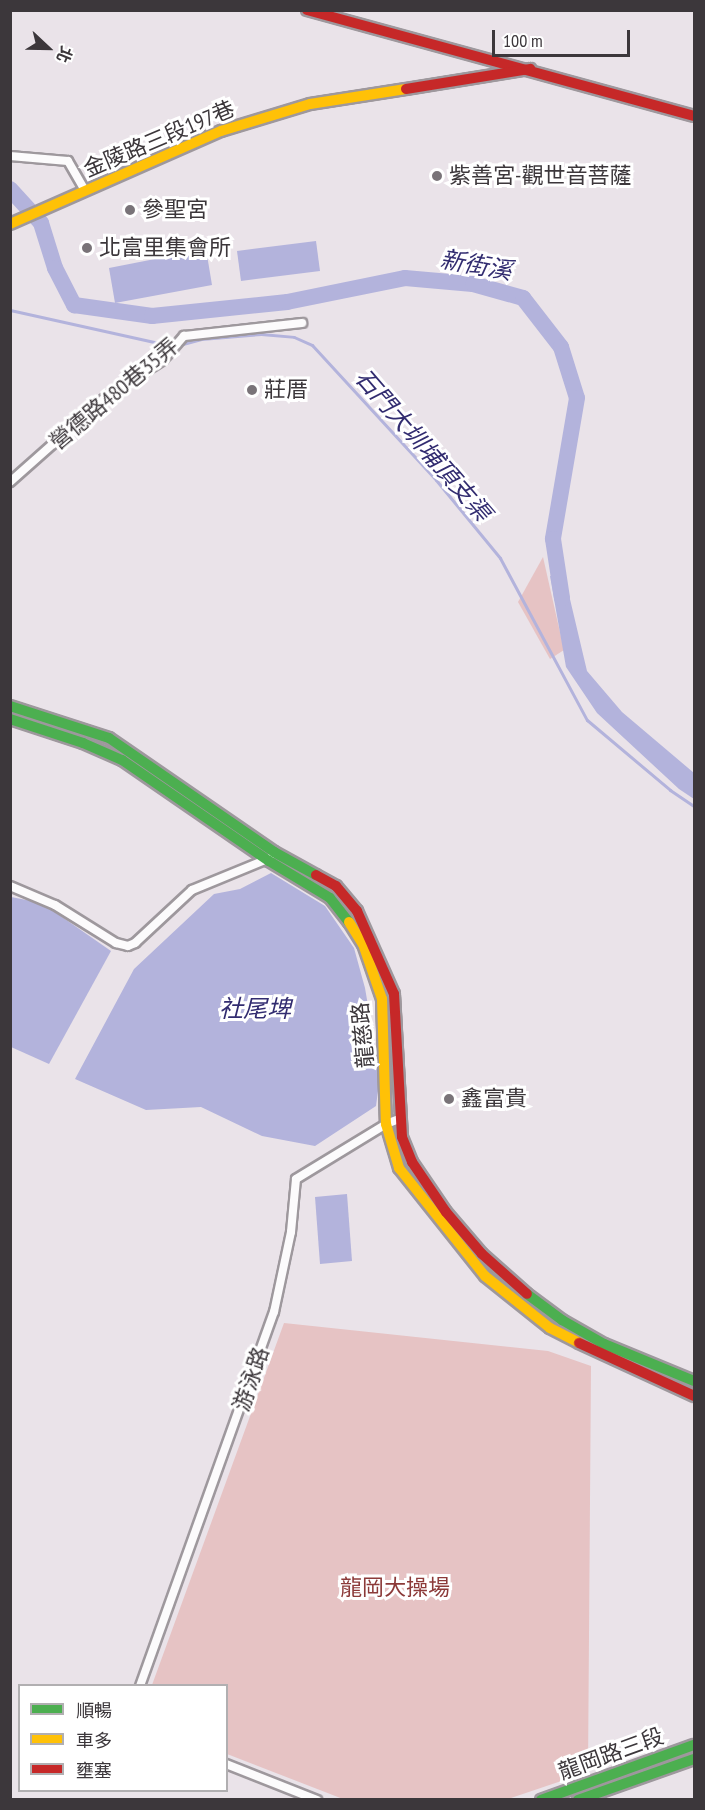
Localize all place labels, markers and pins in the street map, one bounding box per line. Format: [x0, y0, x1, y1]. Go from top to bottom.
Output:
place label: 紫善宮-觀世音菩薩 [449, 163, 631, 189]
marker: 紫善宮-觀世音菩薩 [430, 169, 444, 183]
place label: 參聖宮 [142, 197, 208, 223]
marker: 參聖宮 [123, 203, 137, 217]
place label: 北富里集會所 [99, 235, 231, 261]
marker: 北富里集會所 [80, 241, 94, 255]
place label: 莊厝 [264, 377, 308, 403]
marker: 莊厝 [245, 383, 259, 397]
place label: 鑫富貴 [461, 1086, 527, 1112]
marker: 鑫富貴 [442, 1092, 456, 1106]

